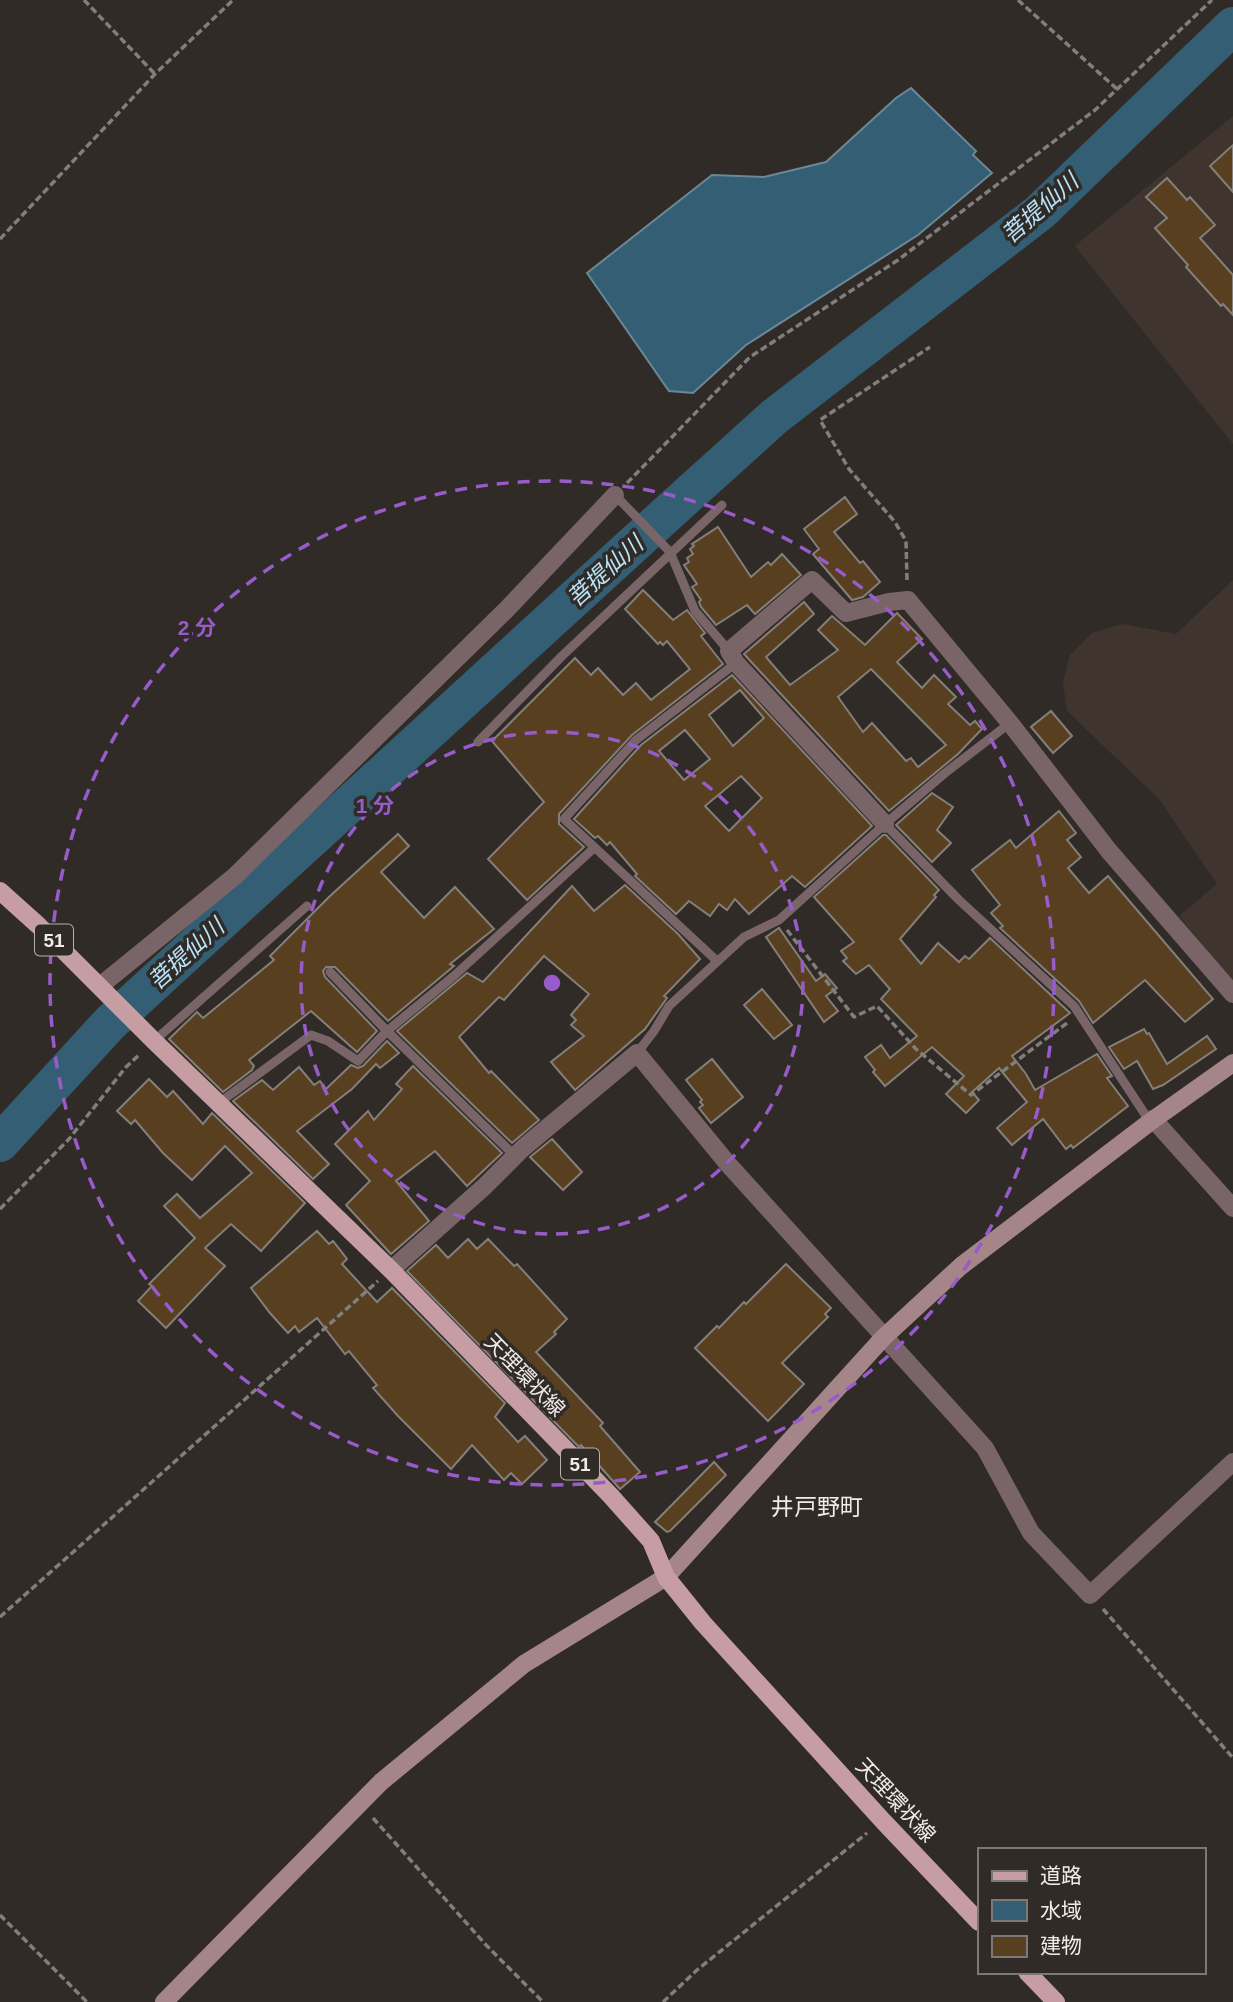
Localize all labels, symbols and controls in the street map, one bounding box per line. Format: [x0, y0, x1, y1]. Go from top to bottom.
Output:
water label: 菩提仙川 [997, 166, 1086, 248]
water label: 菩提仙川 [562, 529, 650, 611]
text: 2 分 [178, 616, 216, 639]
text: 1 分 [356, 794, 394, 817]
water label: 菩提仙川 [143, 912, 231, 994]
road number: 51 [35, 924, 73, 956]
centre of rings [540, 971, 564, 995]
street label: 天理環状線 [480, 1329, 570, 1421]
road number: 51 [561, 1448, 599, 1480]
district label: 井戸野町 [771, 1494, 863, 1520]
street label: 天理環状線 [852, 1754, 940, 1846]
legend [978, 1848, 1205, 1974]
text: 道路 [1040, 1864, 1082, 1887]
text: 水域 [1040, 1899, 1082, 1922]
text: 建物 [1040, 1934, 1082, 1957]

